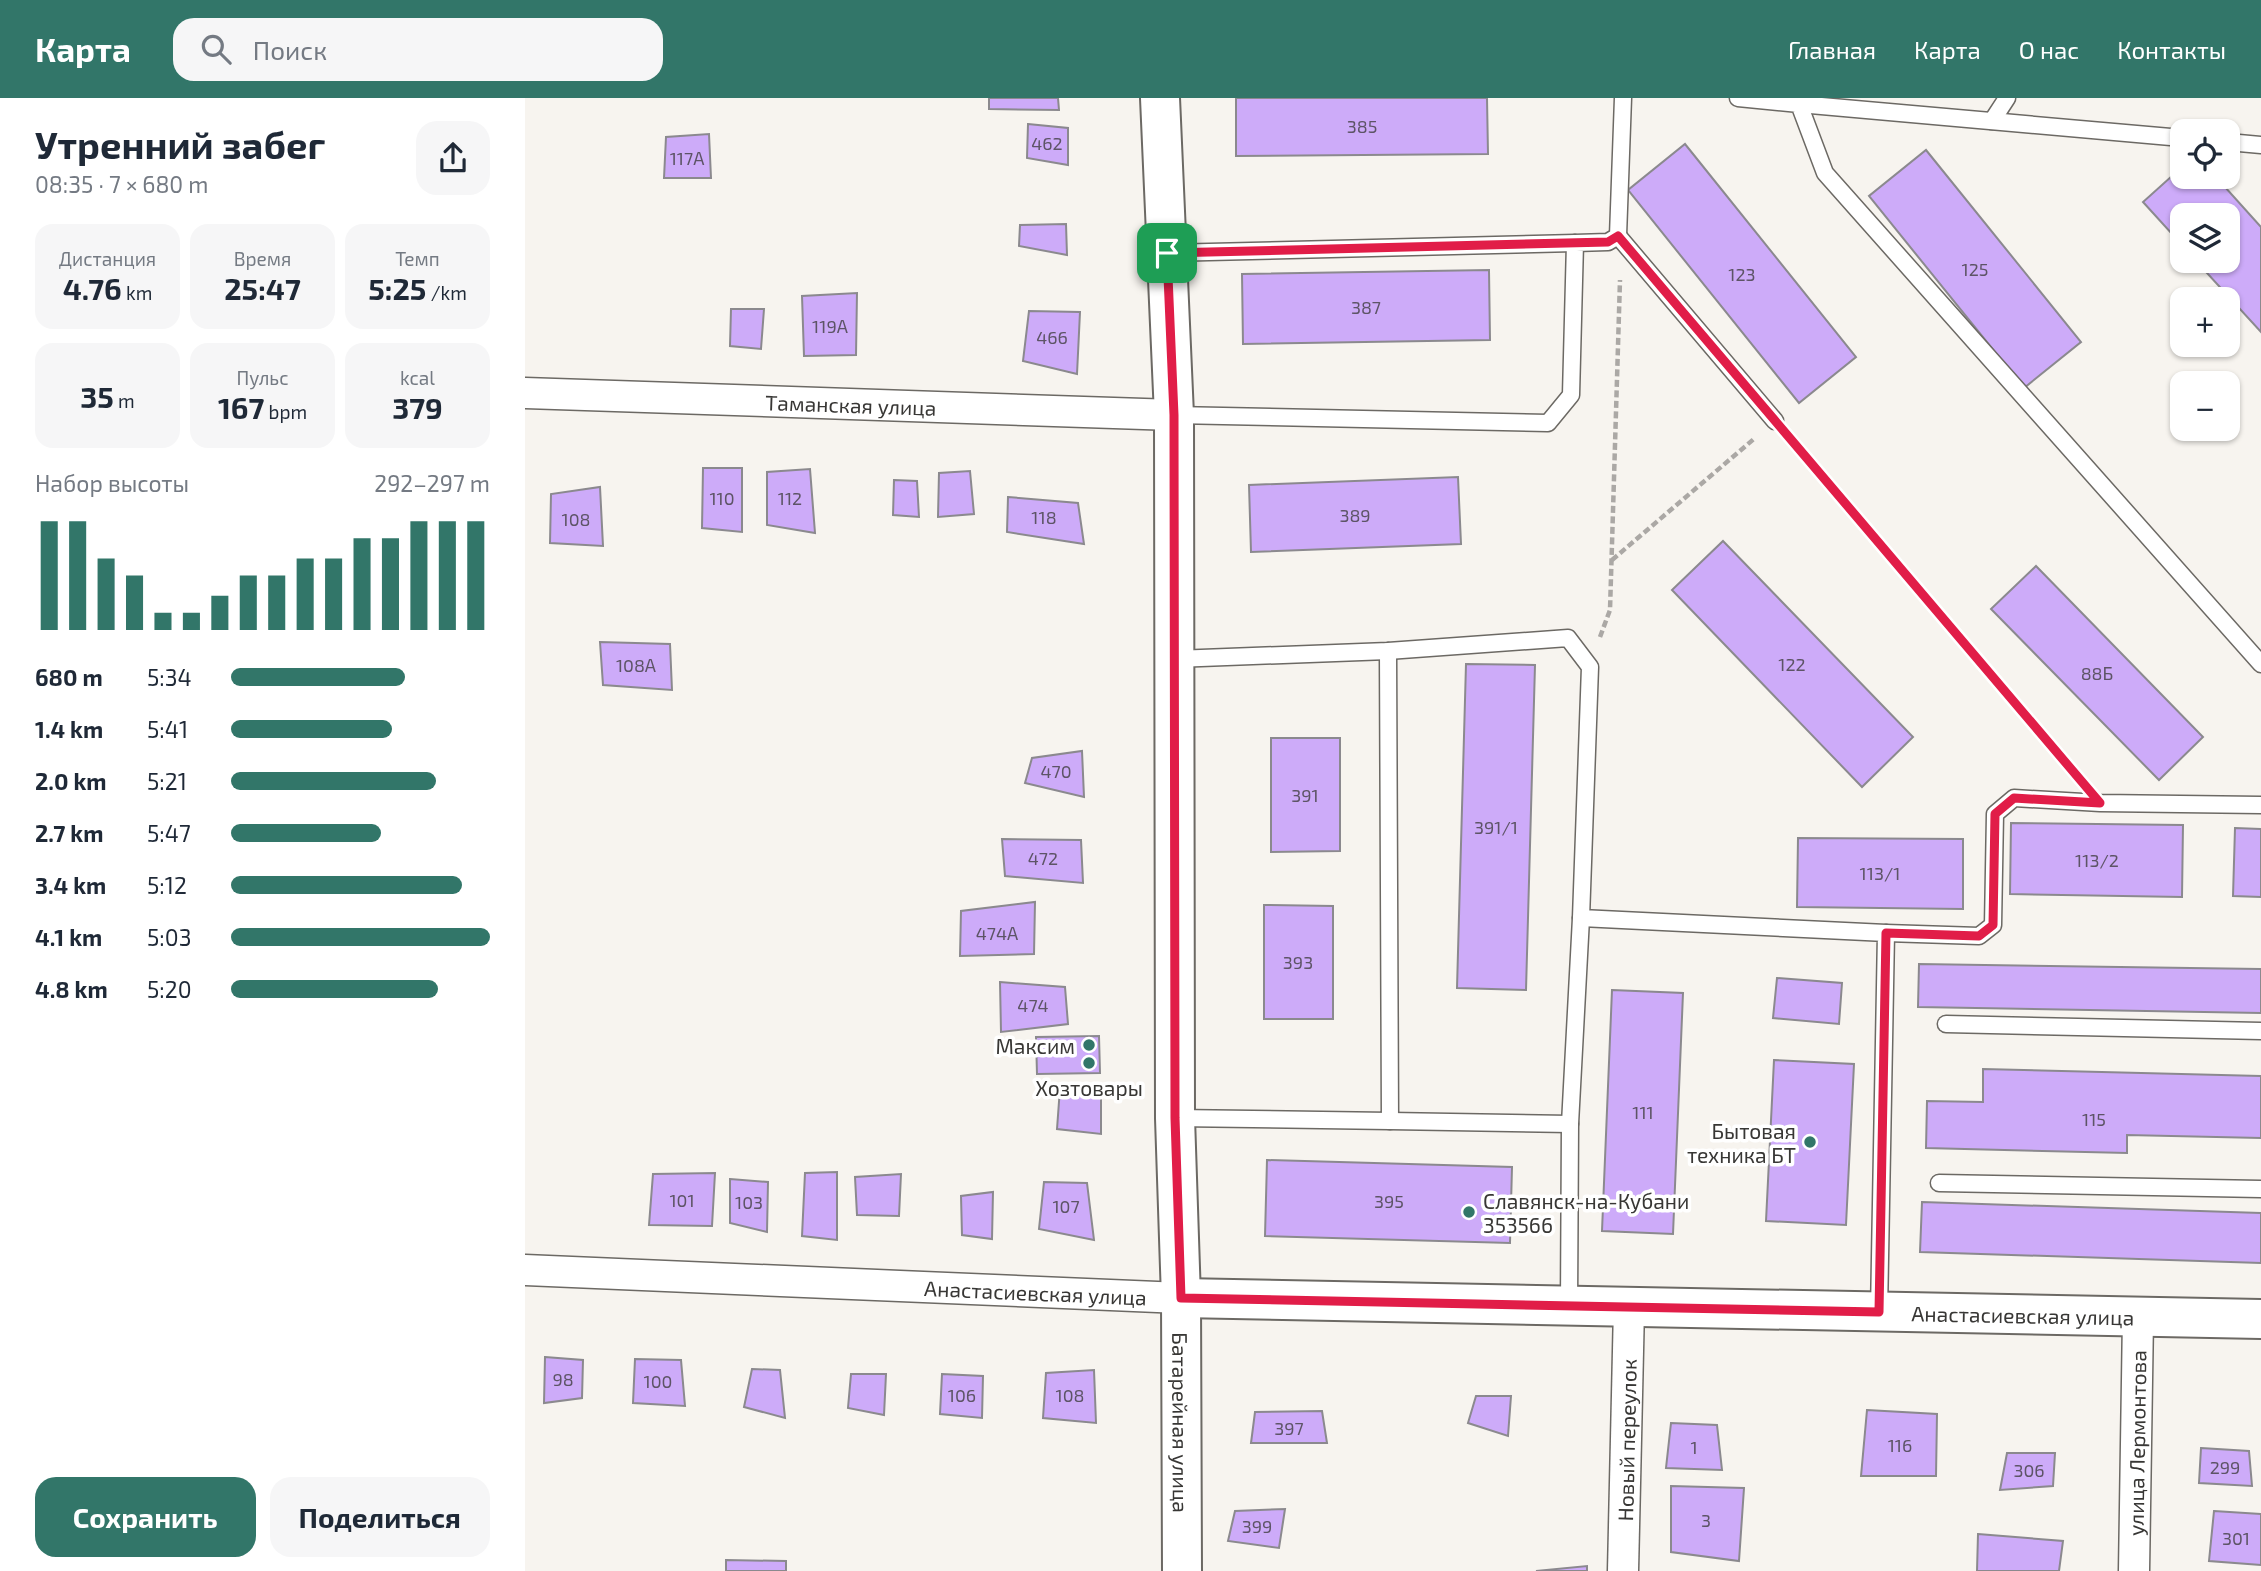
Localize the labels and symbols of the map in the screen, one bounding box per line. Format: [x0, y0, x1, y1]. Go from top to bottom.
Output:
house number: 385 [1347, 115, 1377, 137]
house number: 462 [1031, 132, 1063, 154]
house number: 117А [670, 147, 705, 169]
pin [1137, 223, 1197, 283]
house number: 125 [1962, 258, 1988, 280]
house number: 123 [1728, 263, 1756, 285]
house number: 387 [1351, 296, 1381, 318]
house number: 119А [812, 315, 849, 337]
house number: 466 [1036, 326, 1068, 348]
street label: Таманская улица [765, 389, 937, 419]
house number: 110 [709, 487, 735, 509]
house number: 112 [778, 487, 802, 509]
house number: 389 [1339, 504, 1371, 526]
house number: 118 [1031, 506, 1057, 528]
house number: 108 [562, 508, 590, 530]
house number: 122 [1778, 653, 1806, 675]
house number: 108А [616, 654, 657, 676]
house number: 88Б [2081, 662, 2113, 684]
house number: 470 [1040, 760, 1072, 782]
house number: 391 [1291, 784, 1319, 806]
house number: 391/1 [1474, 816, 1518, 838]
house number: 472 [1028, 847, 1058, 869]
house number: 113/2 [2075, 849, 2119, 871]
house number: 113/1 [1860, 862, 1900, 884]
house number: 474А [976, 922, 1019, 944]
house number: 393 [1283, 951, 1313, 973]
house number: 474 [1017, 994, 1049, 1016]
place label: Максим [995, 1033, 1075, 1058]
marker: Максим [1081, 1037, 1097, 1053]
marker: Хозтовары [1081, 1055, 1097, 1071]
place label: Хозтовары [1035, 1075, 1143, 1100]
house number: 111 [1632, 1101, 1654, 1123]
house number: 115 [2082, 1108, 2106, 1130]
place label: Бытовая техника БТ [1687, 1118, 1796, 1167]
marker: Бытовая техника БТ [1802, 1134, 1818, 1150]
place label: Славянск-на-Кубани 353566 [1483, 1188, 1689, 1237]
house number: 101 [669, 1189, 695, 1211]
house number: 395 [1374, 1190, 1404, 1212]
house number: 103 [735, 1191, 763, 1213]
house number: 107 [1052, 1195, 1080, 1217]
marker: Славянск-на-Кубани 353566 [1461, 1204, 1477, 1220]
street label: Анастасиевская улица [924, 1275, 1147, 1309]
street label: Анастасиевская улица [1911, 1300, 2134, 1329]
street label: Батарейная улица [1168, 1332, 1194, 1513]
street label: улица Лермонтова [2122, 1350, 2150, 1536]
street label: Новый переулок [1612, 1359, 1641, 1521]
house number: 98 [552, 1368, 574, 1390]
house number: 100 [644, 1370, 672, 1392]
house number: 106 [948, 1384, 976, 1406]
house number: 108 [1056, 1384, 1084, 1406]
house number: 397 [1274, 1417, 1304, 1439]
house number: 116 [1888, 1434, 1912, 1456]
house number: 1 [1690, 1436, 1698, 1458]
house number: 299 [2210, 1456, 2240, 1478]
house number: 306 [2013, 1459, 2045, 1481]
house number: 3 [1701, 1509, 1711, 1531]
house number: 399 [1242, 1515, 1272, 1537]
house number: 301 [2222, 1527, 2250, 1549]

